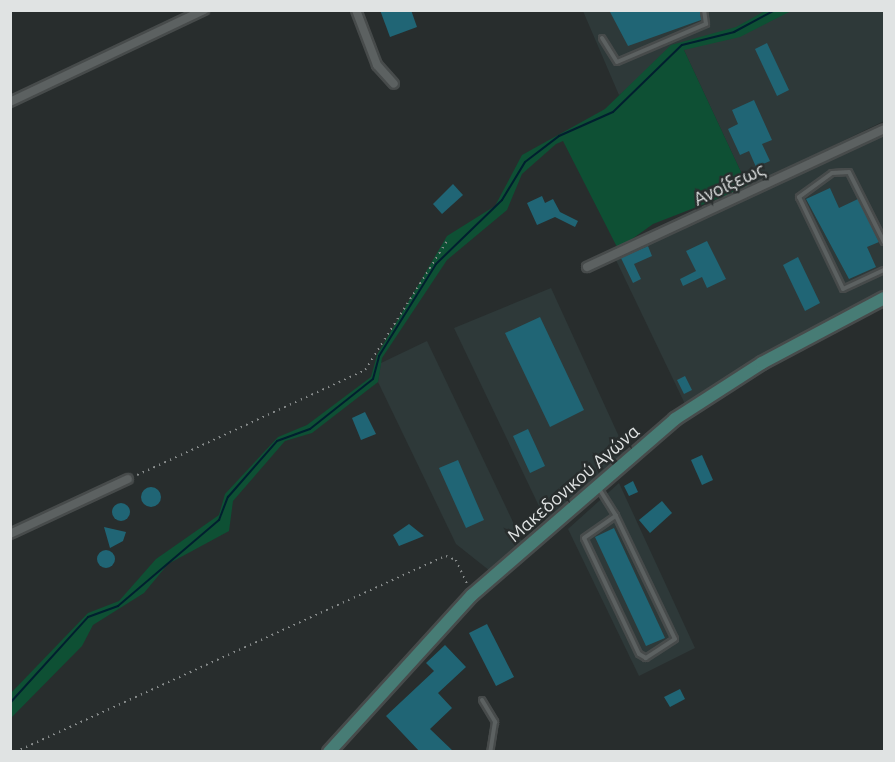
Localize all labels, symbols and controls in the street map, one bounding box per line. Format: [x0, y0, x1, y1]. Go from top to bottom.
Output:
street label: Ανοίξεως [690, 158, 768, 210]
street label: Μακεδονικού Αγώνα [503, 420, 643, 546]

